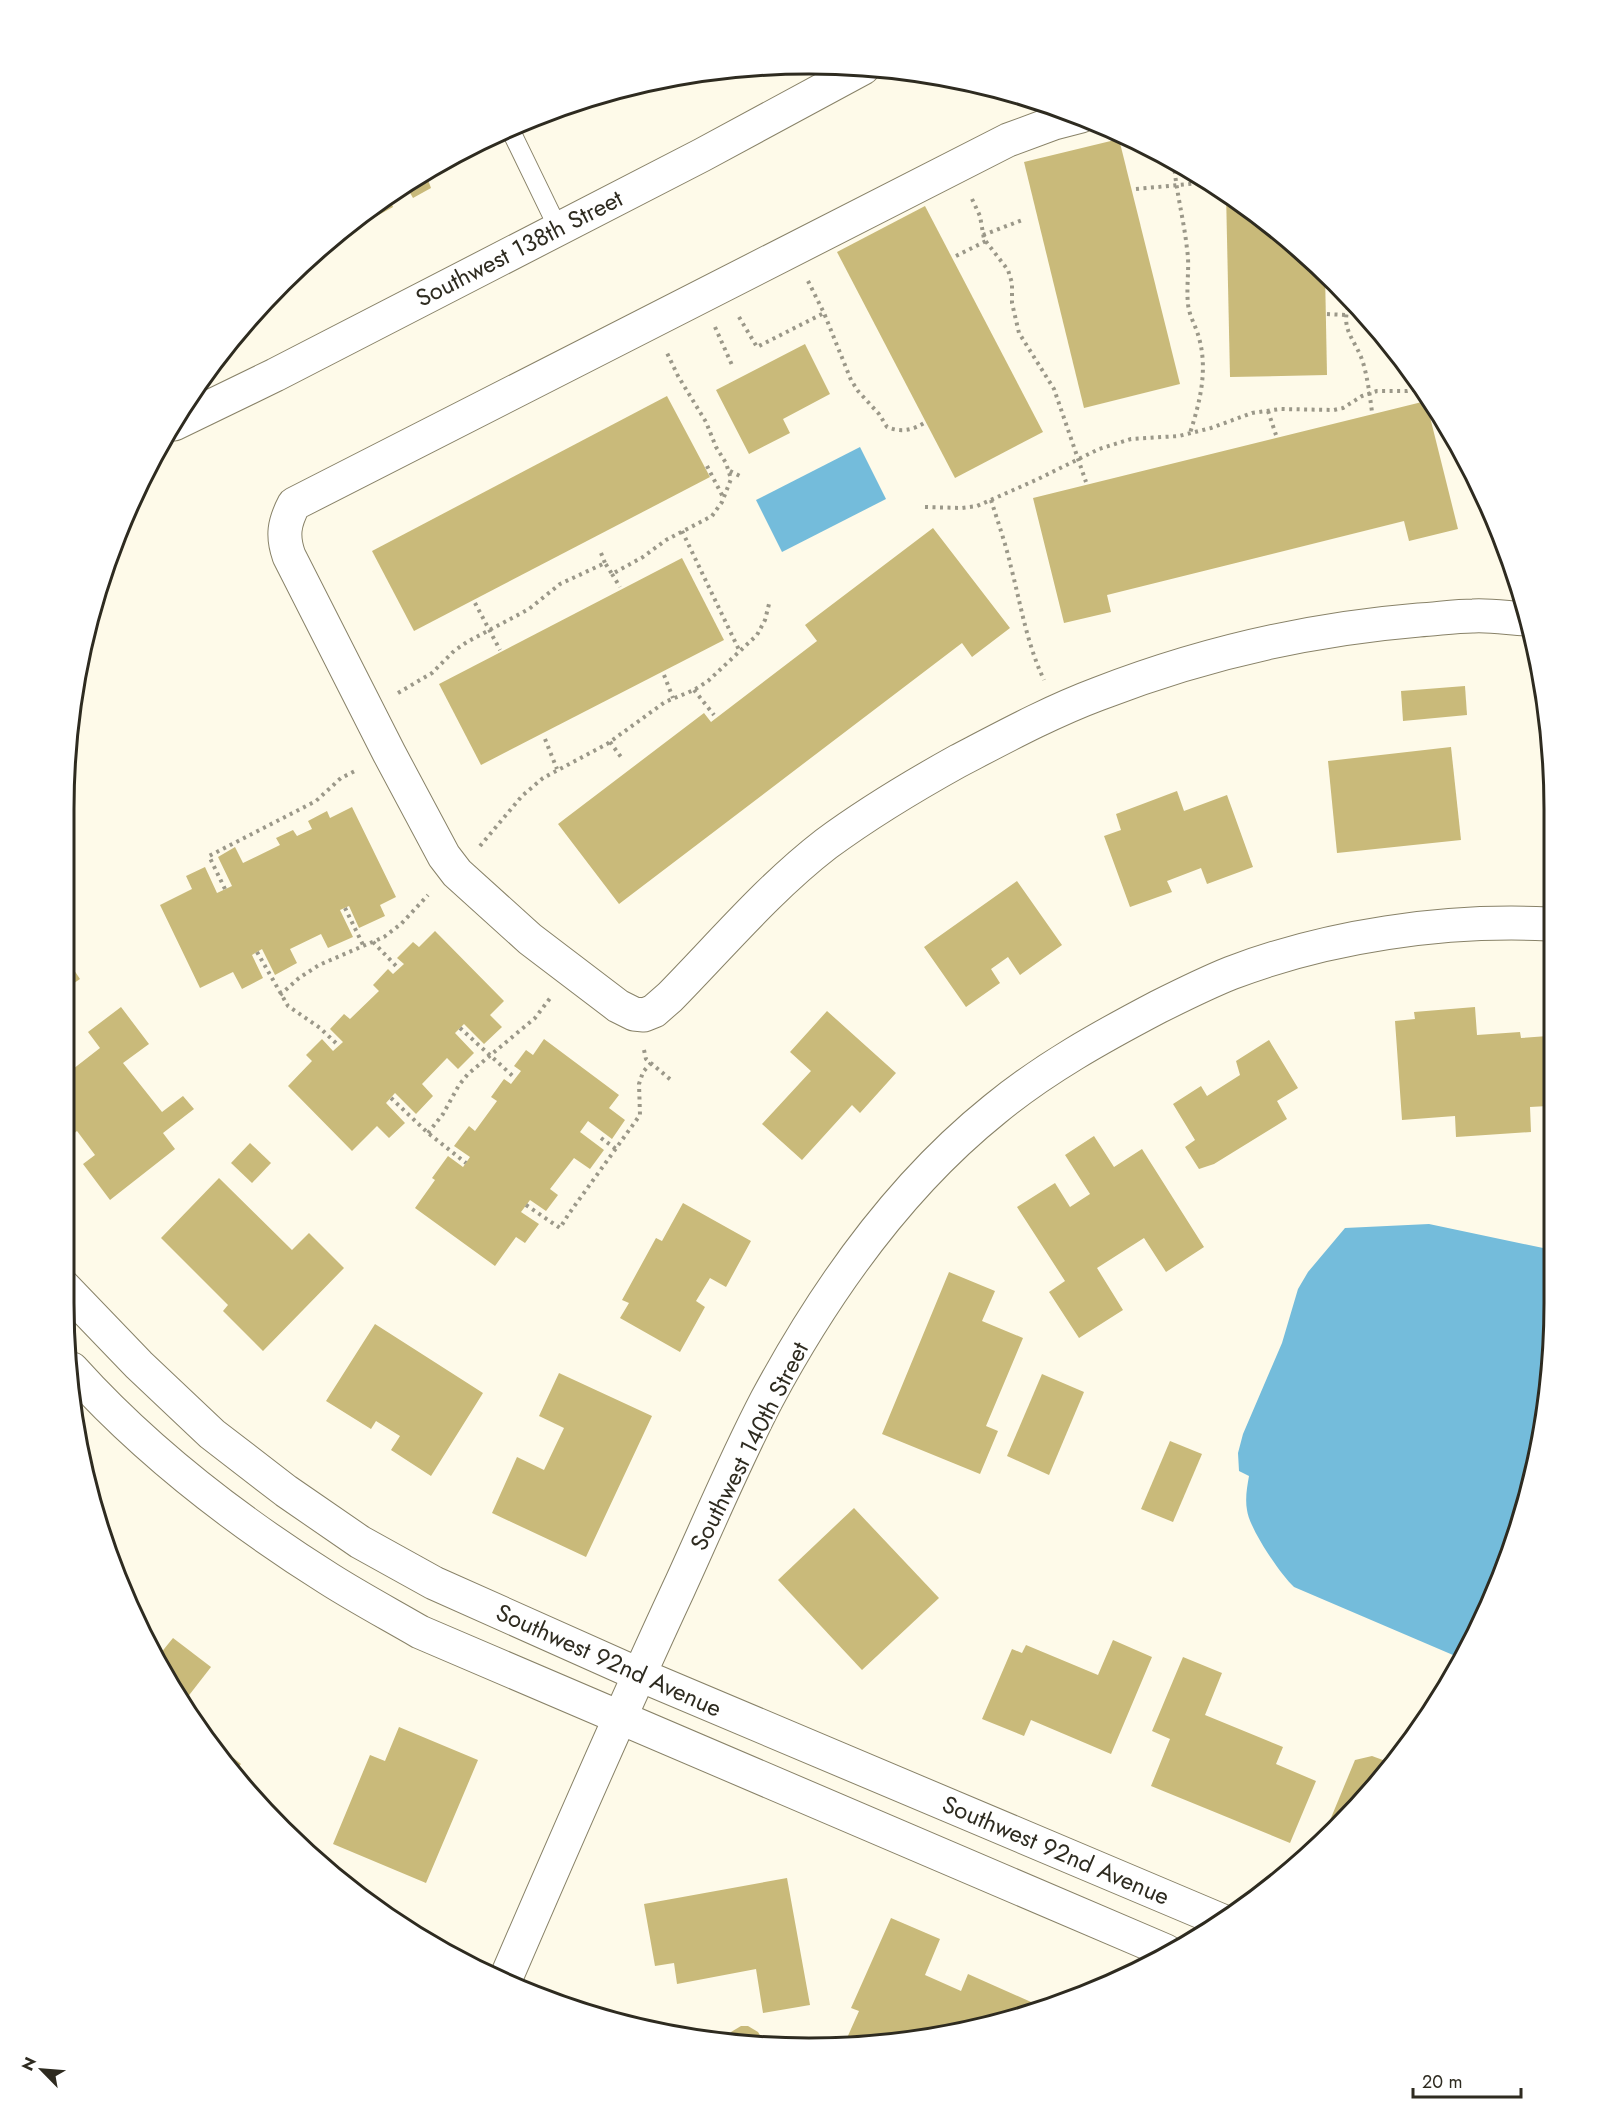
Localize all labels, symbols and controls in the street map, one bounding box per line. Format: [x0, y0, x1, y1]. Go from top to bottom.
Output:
street label: Southwest 138th Street [410, 181, 629, 315]
street label: Southwest 140th Street [681, 1335, 817, 1556]
street label: Southwest 92nd Avenue [491, 1594, 727, 1726]
street label: Southwest 92nd Avenue [937, 1786, 1175, 1914]
north arrow [12, 2040, 72, 2100]
text: N [16, 2053, 42, 2074]
scale bar [1413, 2061, 1521, 2099]
text: 20 m [1422, 2069, 1462, 2095]

